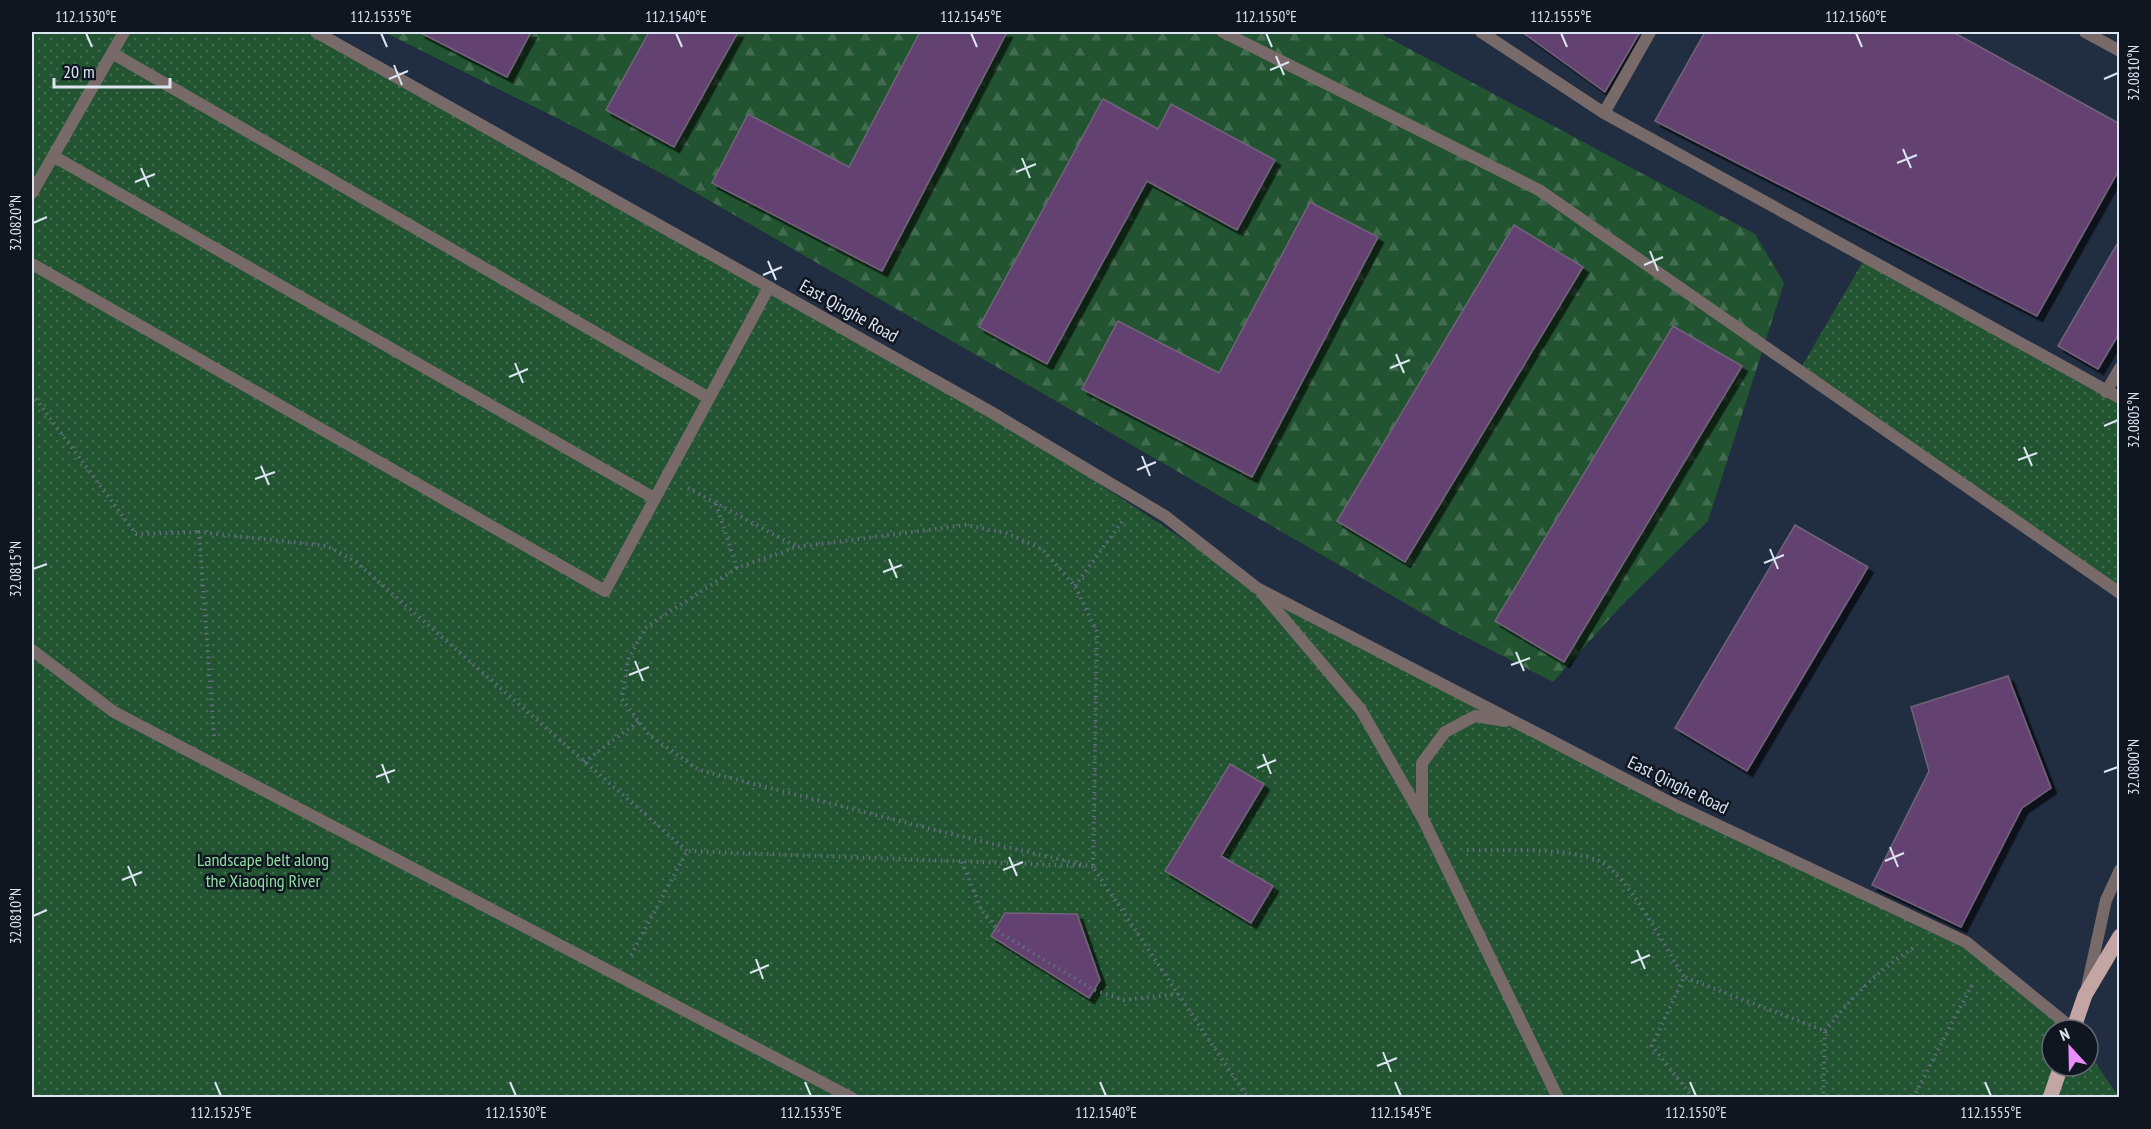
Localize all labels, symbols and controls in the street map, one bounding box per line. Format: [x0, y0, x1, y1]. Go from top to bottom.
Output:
text: 112.1530°E [55, 7, 117, 26]
text: 112.1535°E [350, 7, 412, 26]
text: 112.1540°E [645, 7, 707, 26]
text: 112.1545°E [940, 7, 1002, 26]
text: 112.1550°E [1235, 7, 1297, 26]
text: 112.1555°E [1530, 7, 1592, 26]
text: 112.1560°E [1825, 7, 1887, 26]
text: 32.0810°N [2124, 45, 2143, 101]
scale bar [54, 51, 170, 89]
text: 20 m [63, 60, 95, 83]
text: 32.0820°N [6, 195, 25, 251]
street label: East Qinghe Road [796, 274, 903, 347]
text: 32.0805°N [2124, 392, 2143, 448]
text: 32.0815°N [6, 541, 25, 597]
text: 32.0800°N [2124, 739, 2143, 795]
street label: East Qinghe Road [1624, 750, 1732, 819]
park label: Landscape belt along the Xiaoqing River [197, 848, 329, 892]
text: 32.0810°N [6, 888, 25, 944]
north arrow [2040, 1018, 2100, 1078]
text: N [2057, 1023, 2072, 1045]
text: 112.1525°E [190, 1103, 252, 1122]
text: 112.1530°E [485, 1103, 547, 1122]
text: 112.1535°E [780, 1103, 842, 1122]
text: 112.1540°E [1075, 1103, 1137, 1122]
text: 112.1545°E [1370, 1103, 1432, 1122]
text: 112.1550°E [1665, 1103, 1727, 1122]
text: 112.1555°E [1960, 1103, 2022, 1122]

